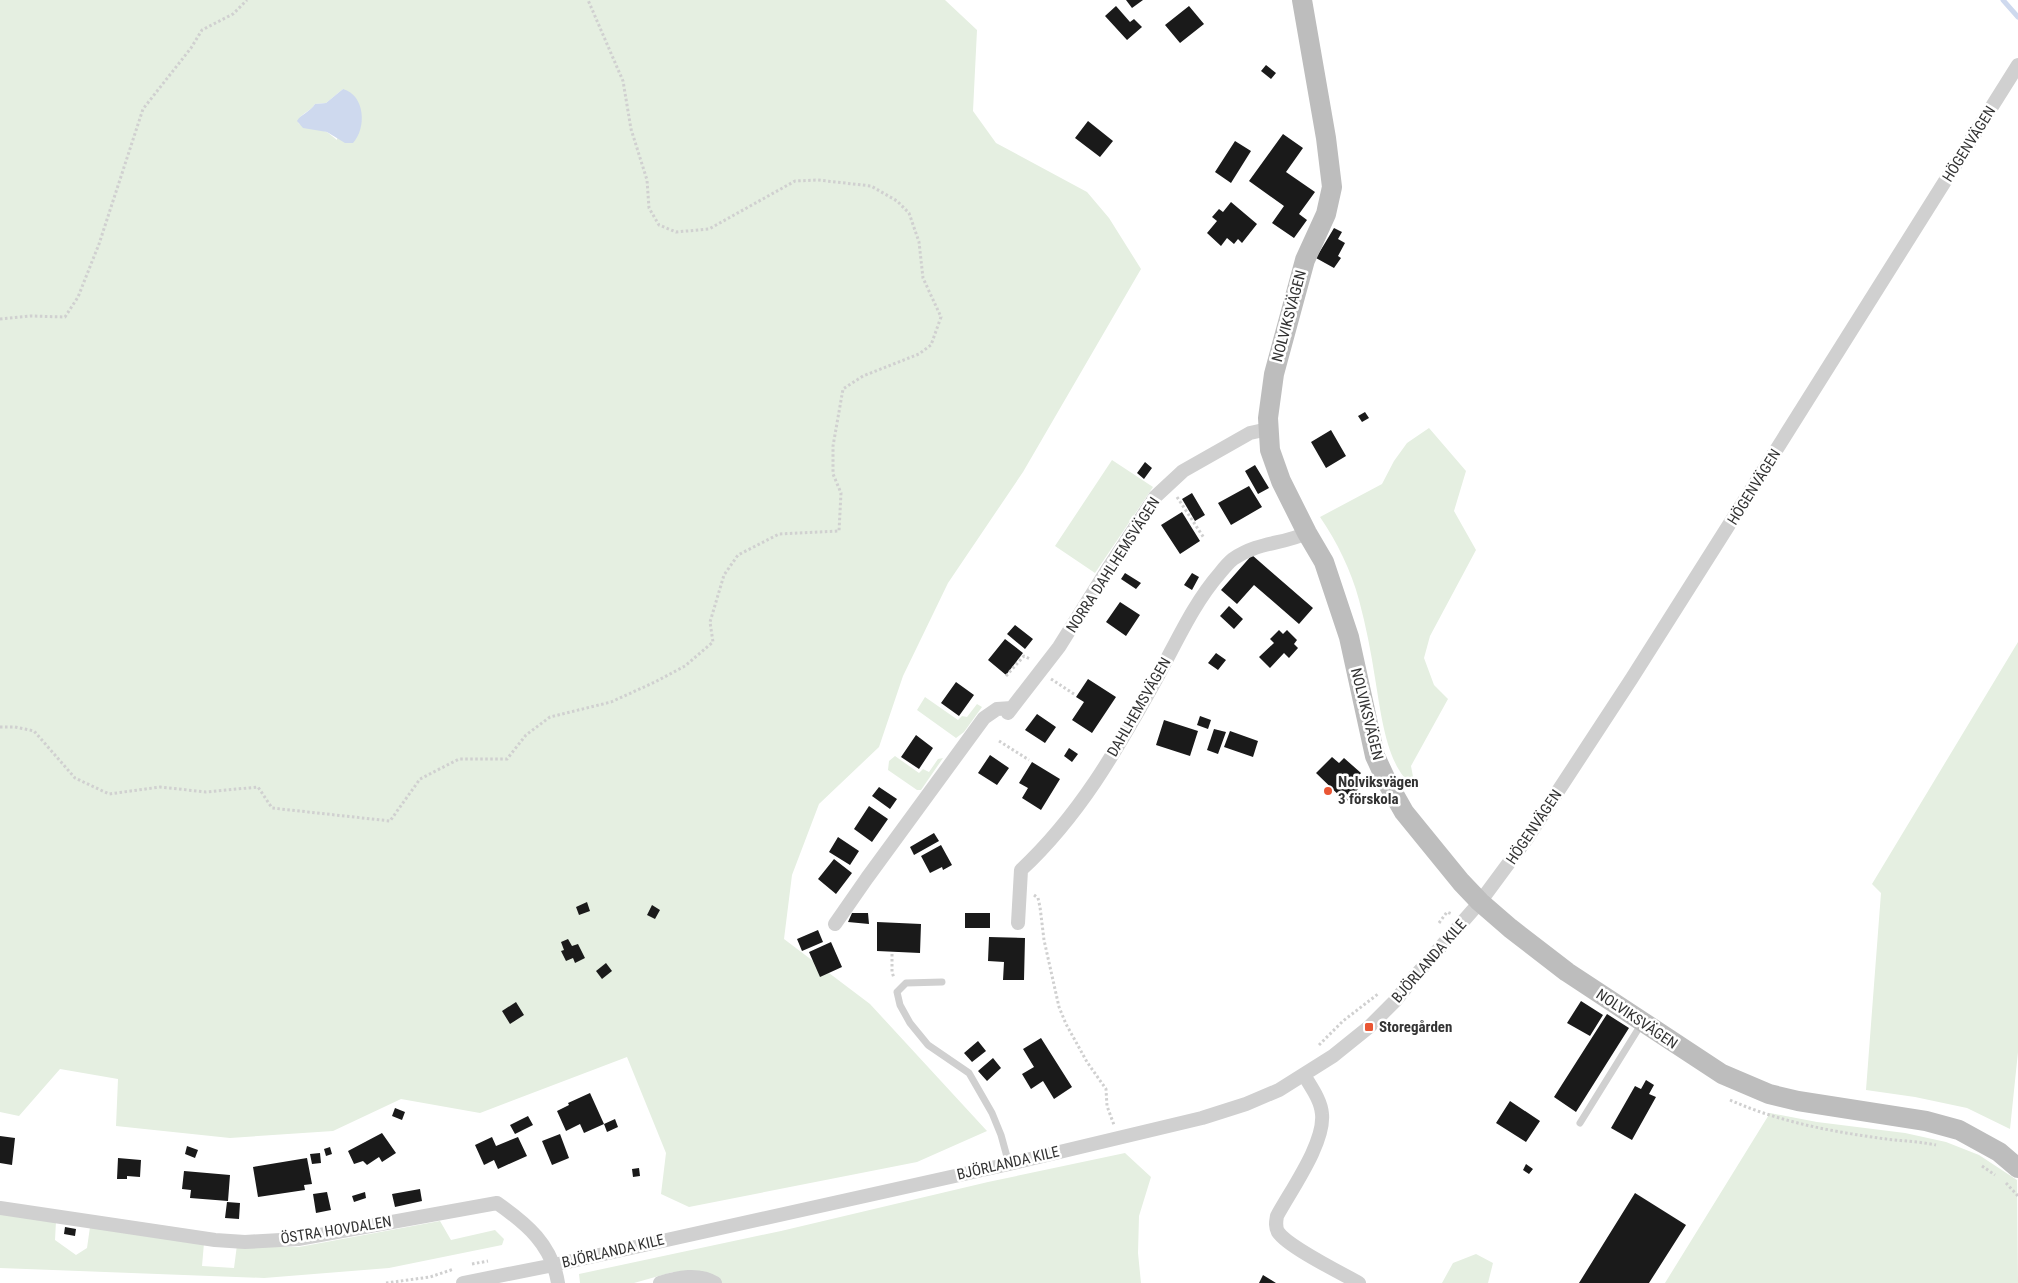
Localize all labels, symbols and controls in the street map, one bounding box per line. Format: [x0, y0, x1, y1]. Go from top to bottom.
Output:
street label: HÖGENVÄGEN [1939, 103, 1999, 185]
street label: NOLVIKSVÄGEN [1268, 268, 1310, 364]
street label: HÖGENVÄGEN [1724, 446, 1784, 528]
street label: NORRA DAHLHEMSVÄGEN [1062, 494, 1164, 636]
street label: DAHLHEMSVÄGEN [1103, 654, 1175, 760]
street label: NOLVIKSVÄGEN [1347, 666, 1387, 762]
place label: Nolviksvägen 3 förskola [1338, 773, 1419, 808]
marker: Nolviksvägen 3 förskola [1322, 785, 1334, 797]
street label: HÖGENVÄGEN [1502, 786, 1566, 868]
street label: BJÖRLANDA KILE [1388, 916, 1470, 1006]
street label: NOLVIKSVÄGEN [1593, 985, 1681, 1053]
place label: Storegården [1379, 1018, 1452, 1036]
marker: Storegården [1363, 1021, 1375, 1033]
street label: BJÖRLANDA KILE [955, 1142, 1061, 1184]
street label: ÖSTRA HOVDALEN [279, 1212, 393, 1248]
street label: BJÖRLANDA KILE [560, 1230, 666, 1272]

